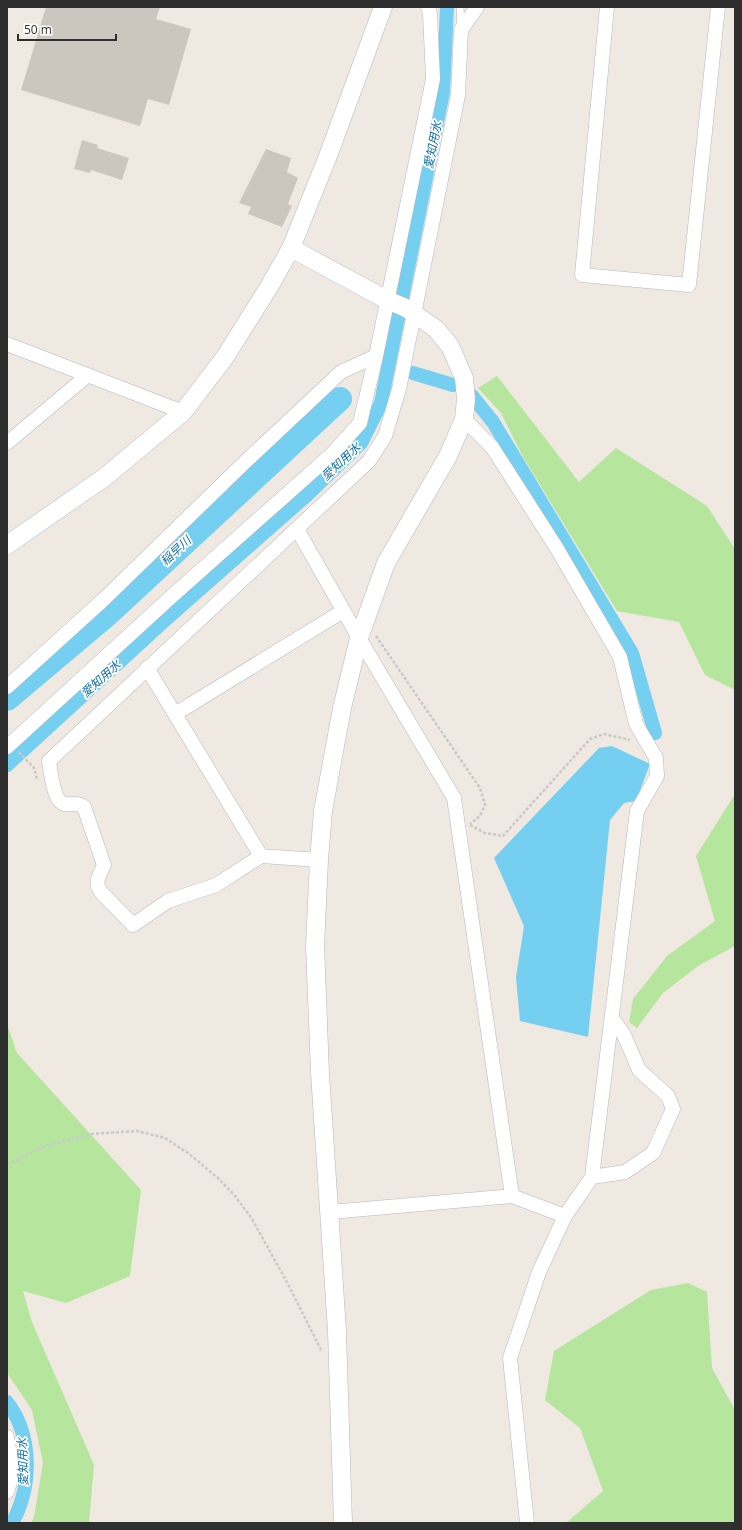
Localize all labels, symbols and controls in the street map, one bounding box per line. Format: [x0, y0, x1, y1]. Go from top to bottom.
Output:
scale bar [18, 16, 116, 42]
text: 50 m [24, 21, 52, 38]
water label: 愛知用水 [420, 118, 446, 170]
water label: 愛知用水 [317, 438, 365, 484]
water label: 稲早川 [157, 531, 196, 569]
water label: 愛知用水 [77, 655, 126, 701]
water label: 愛知用水 [13, 1436, 32, 1486]

